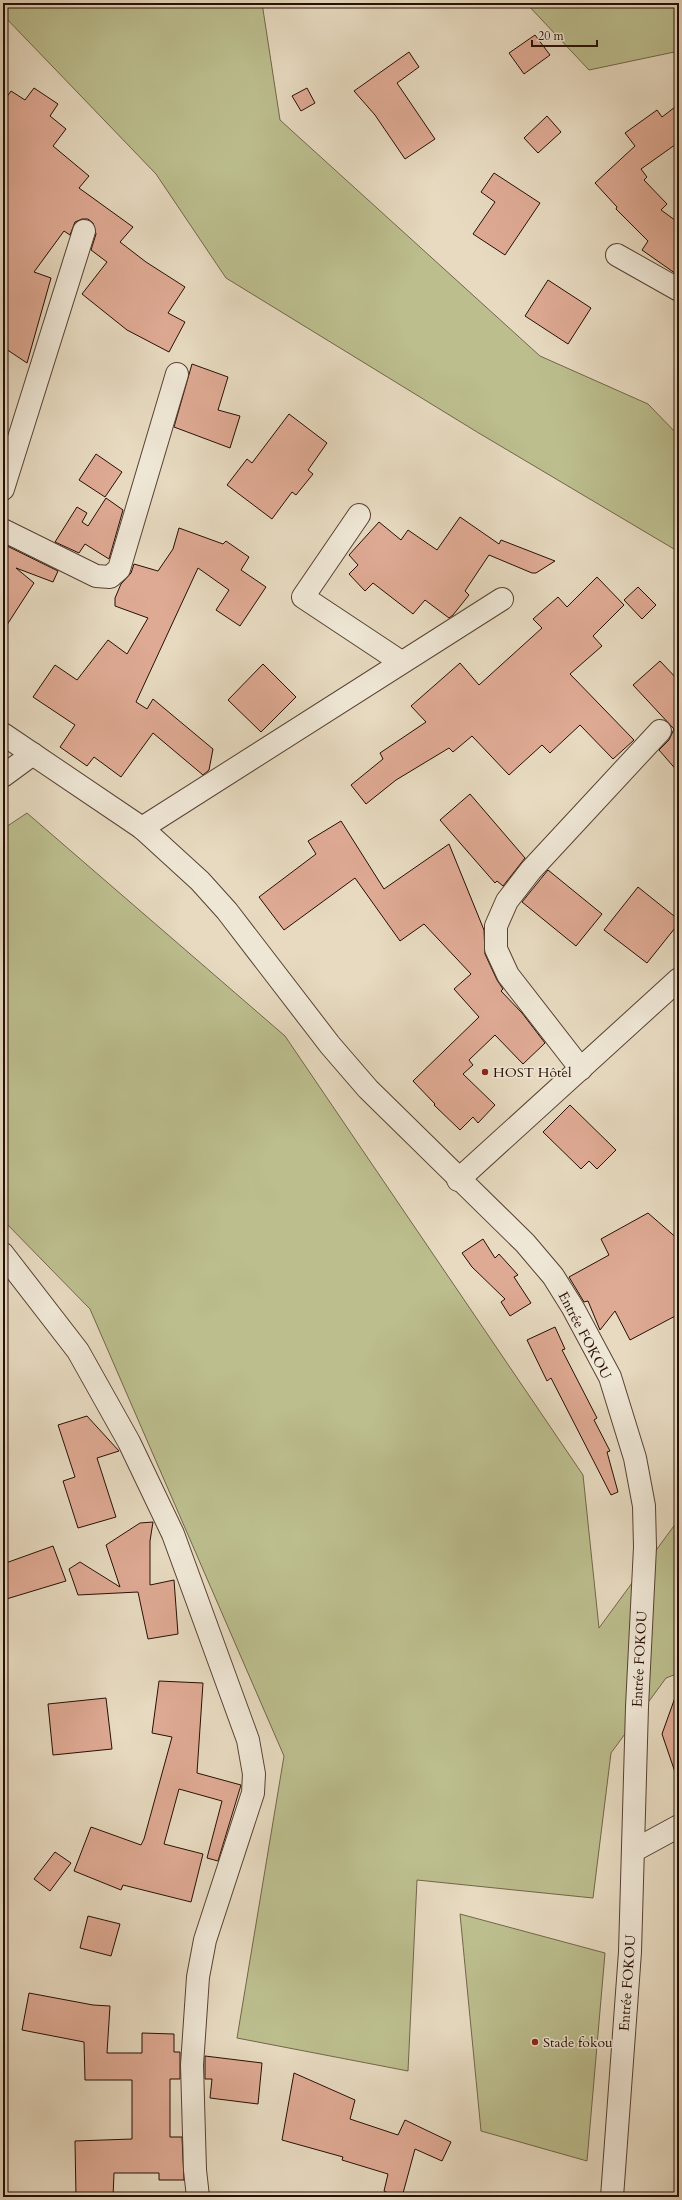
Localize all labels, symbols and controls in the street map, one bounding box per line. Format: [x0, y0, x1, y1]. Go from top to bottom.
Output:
scale bar [532, 22, 597, 48]
text: 20 m [538, 28, 565, 44]
place label: HOST Hôtel [493, 1063, 572, 1082]
marker: HOST Hôtel [480, 1067, 490, 1077]
street label: Entrée FOKOU [553, 1288, 616, 1383]
street label: Entrée FOKOU [627, 1610, 652, 1708]
street label: Entrée FOKOU [615, 1934, 640, 2032]
place label: Stade fokou [543, 2033, 613, 2052]
marker: Stade fokou [530, 2037, 540, 2047]

